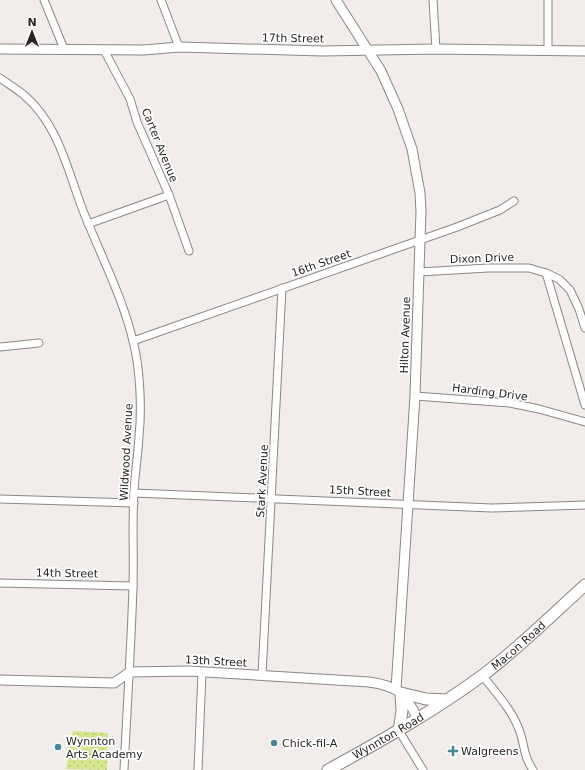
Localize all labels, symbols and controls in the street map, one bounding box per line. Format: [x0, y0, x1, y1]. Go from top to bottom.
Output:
north arrow [12, 12, 52, 52]
text: N [27, 16, 37, 29]
street label: 17th Street [262, 31, 325, 46]
street label: Carter Avenue [139, 106, 180, 184]
street label: 16th Street [290, 247, 353, 280]
street label: Dixon Drive [450, 251, 515, 266]
street label: Hilton Avenue [398, 296, 413, 374]
street label: Harding Drive [451, 381, 529, 404]
street label: Wildwood Avenue [117, 403, 136, 501]
street label: Stark Avenue [254, 444, 271, 518]
street label: 15th Street [329, 483, 392, 500]
street label: 14th Street [36, 566, 99, 581]
street label: Macon Road [489, 619, 548, 673]
street label: 13th Street [185, 653, 248, 670]
street label: Wynnton Road [350, 710, 426, 762]
place label: Wynnton Arts Academy [66, 735, 143, 761]
place label: Chick-fil-A [282, 737, 338, 750]
marker: Chick-fil-A [269, 738, 279, 748]
marker: Wynnton Arts Academy [53, 742, 63, 752]
place label: Walgreens [461, 745, 519, 758]
marker: Walgreens [448, 746, 458, 756]

